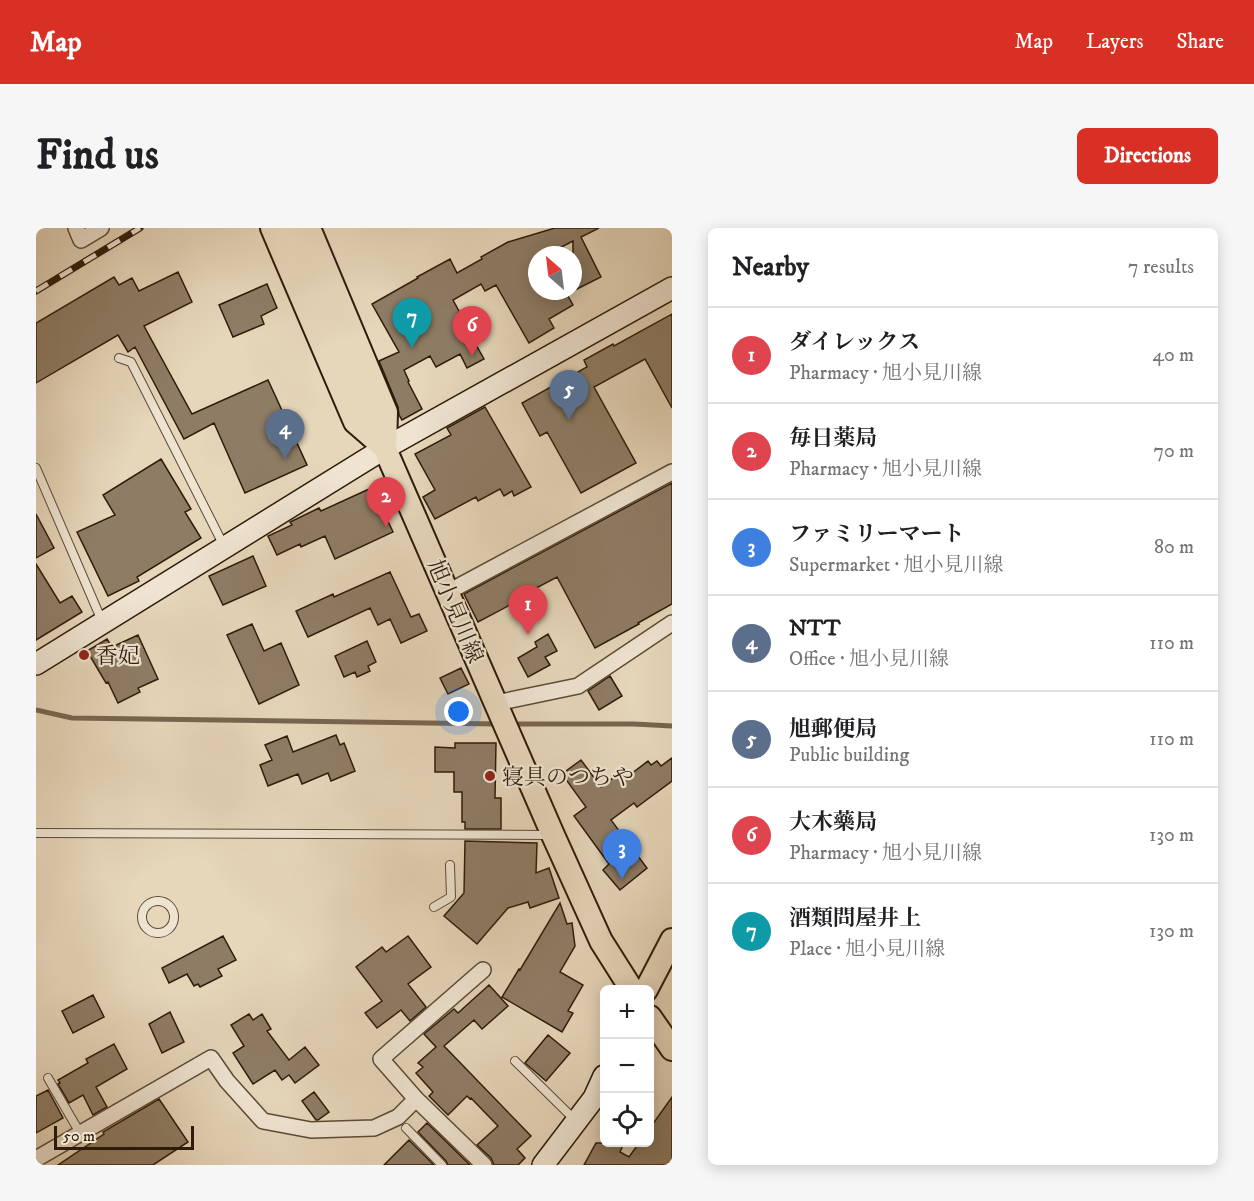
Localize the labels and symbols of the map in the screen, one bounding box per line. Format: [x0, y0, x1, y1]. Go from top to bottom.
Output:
north arrow [528, 246, 582, 300]
pin: 7 [392, 298, 431, 348]
pin: 6 [452, 306, 492, 356]
pin: 5 [550, 370, 588, 420]
pin: 4 [266, 410, 304, 459]
pin: 2 [366, 478, 406, 527]
street label: 旭小見川線 [421, 556, 489, 667]
pin: 1 [508, 586, 548, 635]
place label: 香妃 [96, 643, 140, 670]
marker: 香妃 [77, 648, 91, 662]
your location [444, 697, 473, 726]
place label: 寝具のつちや [502, 764, 634, 791]
marker: 寝具のつちや [483, 769, 497, 783]
pin: 3 [602, 830, 642, 879]
scale bar [54, 1123, 194, 1150]

